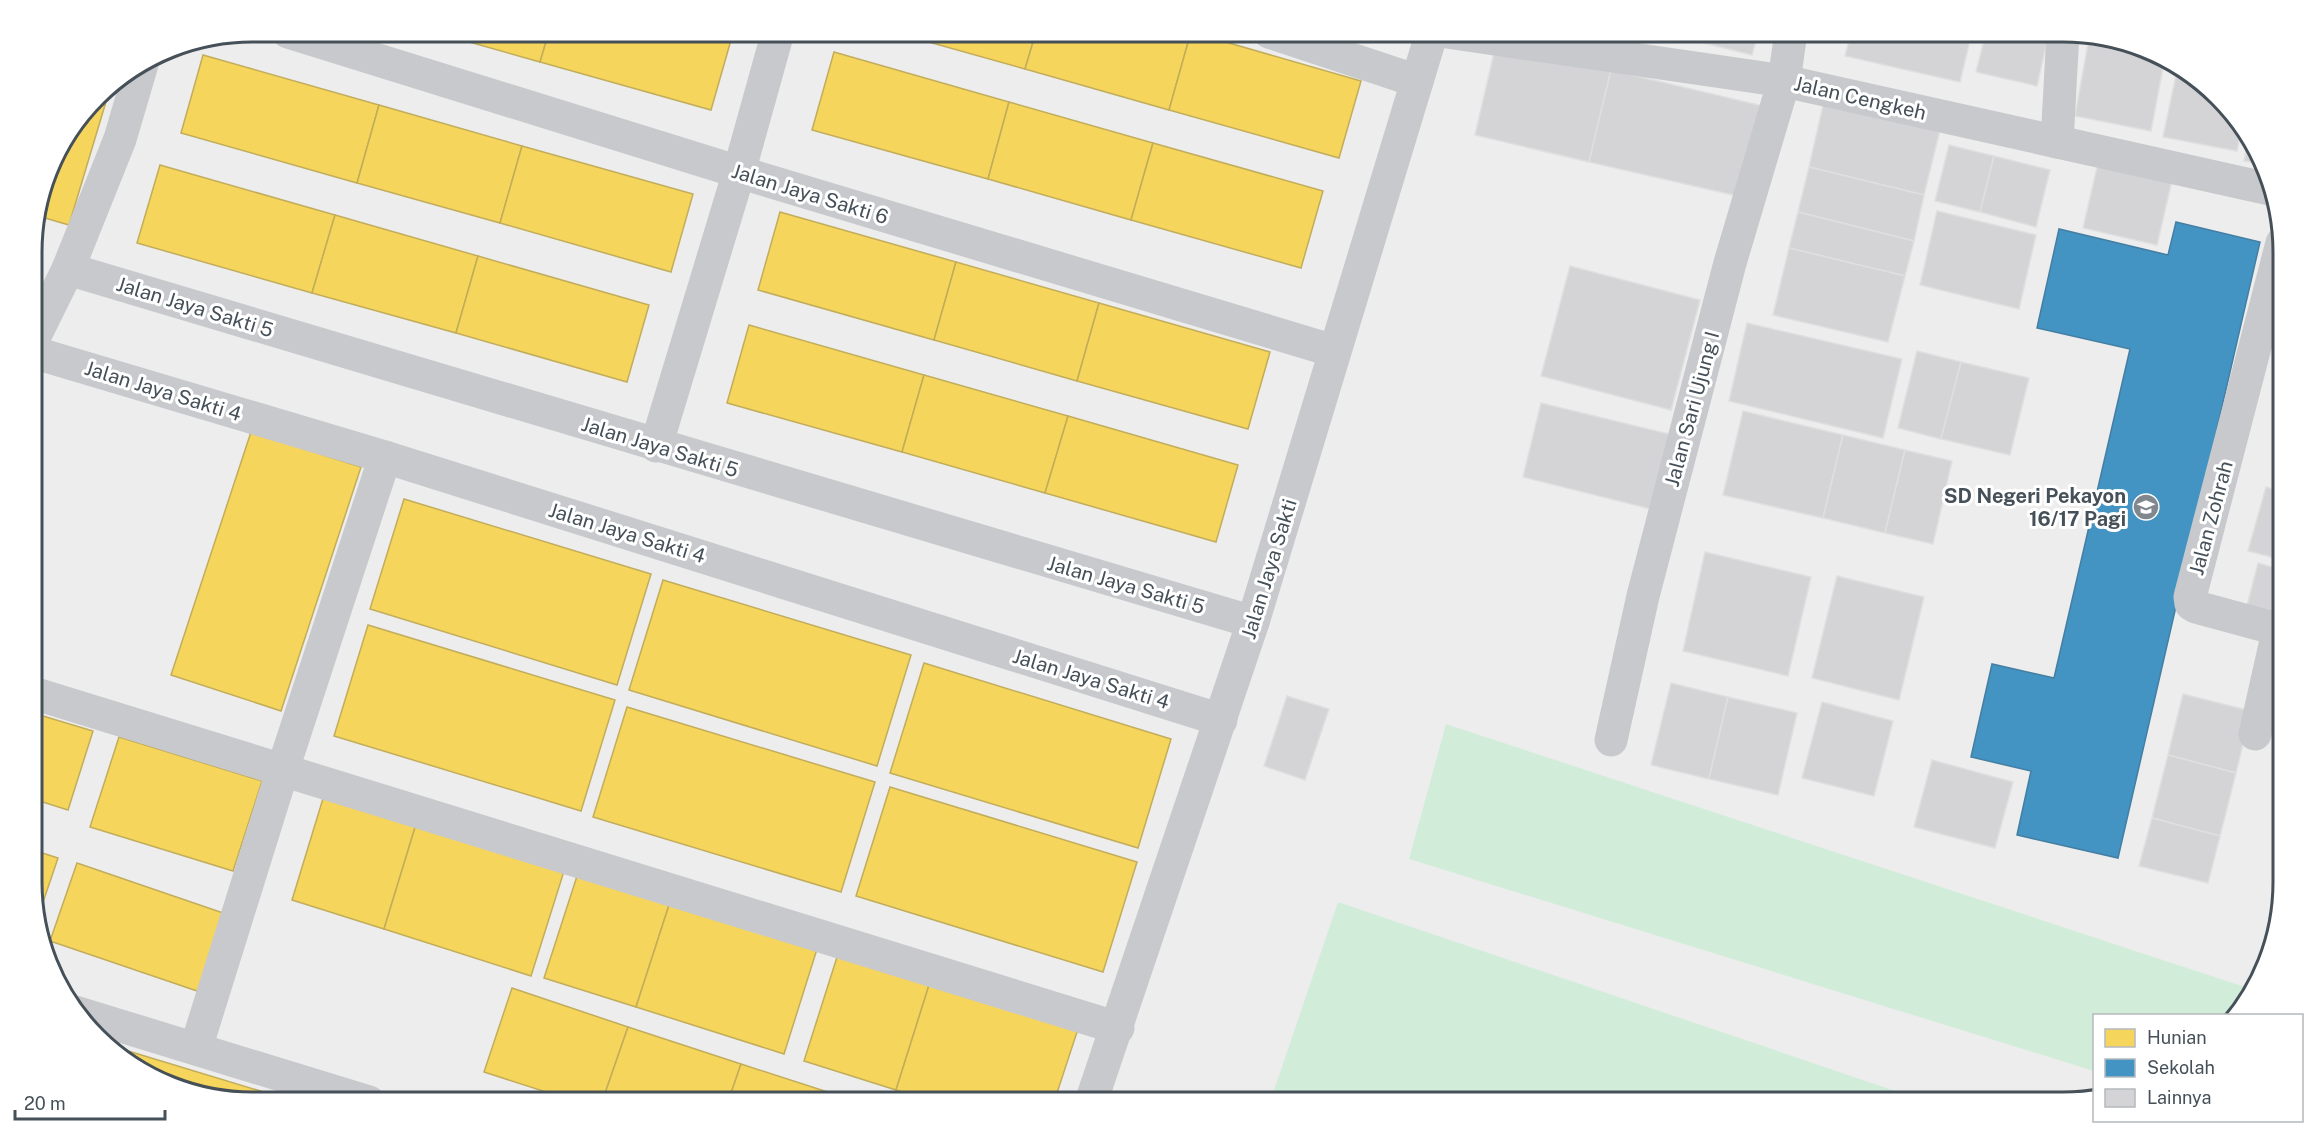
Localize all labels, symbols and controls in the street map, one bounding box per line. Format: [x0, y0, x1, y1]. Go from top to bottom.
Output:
street label: Jalan Cengkeh [1792, 71, 1928, 125]
street label: Jalan Jaya Sakti 6 [729, 159, 891, 229]
street label: Jalan Jaya Sakti 5 [114, 272, 276, 342]
street label: Jalan Sari Ujung I [1660, 329, 1724, 489]
street label: Jalan Jaya Sakti 4 [82, 356, 244, 426]
street label: Jalan Jaya Sakti 5 [579, 412, 741, 482]
street label: Jalan Zohrah [2184, 458, 2238, 578]
place label: SD Negeri Pekayon 16/17 Pagi [1944, 484, 2126, 531]
school or university icon: SD Negeri Pekayon 16/17 Pagi [2131, 492, 2161, 522]
street label: Jalan Jaya Sakti [1236, 496, 1302, 642]
street label: Jalan Jaya Sakti 4 [546, 498, 708, 568]
street label: Jalan Jaya Sakti 5 [1044, 551, 1208, 619]
street label: Jalan Jaya Sakti 4 [1010, 644, 1172, 714]
legend [2093, 1014, 2303, 1122]
text: Hunian [2147, 1027, 2207, 1048]
text: Sekolah [2147, 1057, 2215, 1078]
scale bar [15, 1083, 165, 1121]
text: Lainnya [2147, 1087, 2211, 1108]
text: 20 m [24, 1093, 66, 1114]

